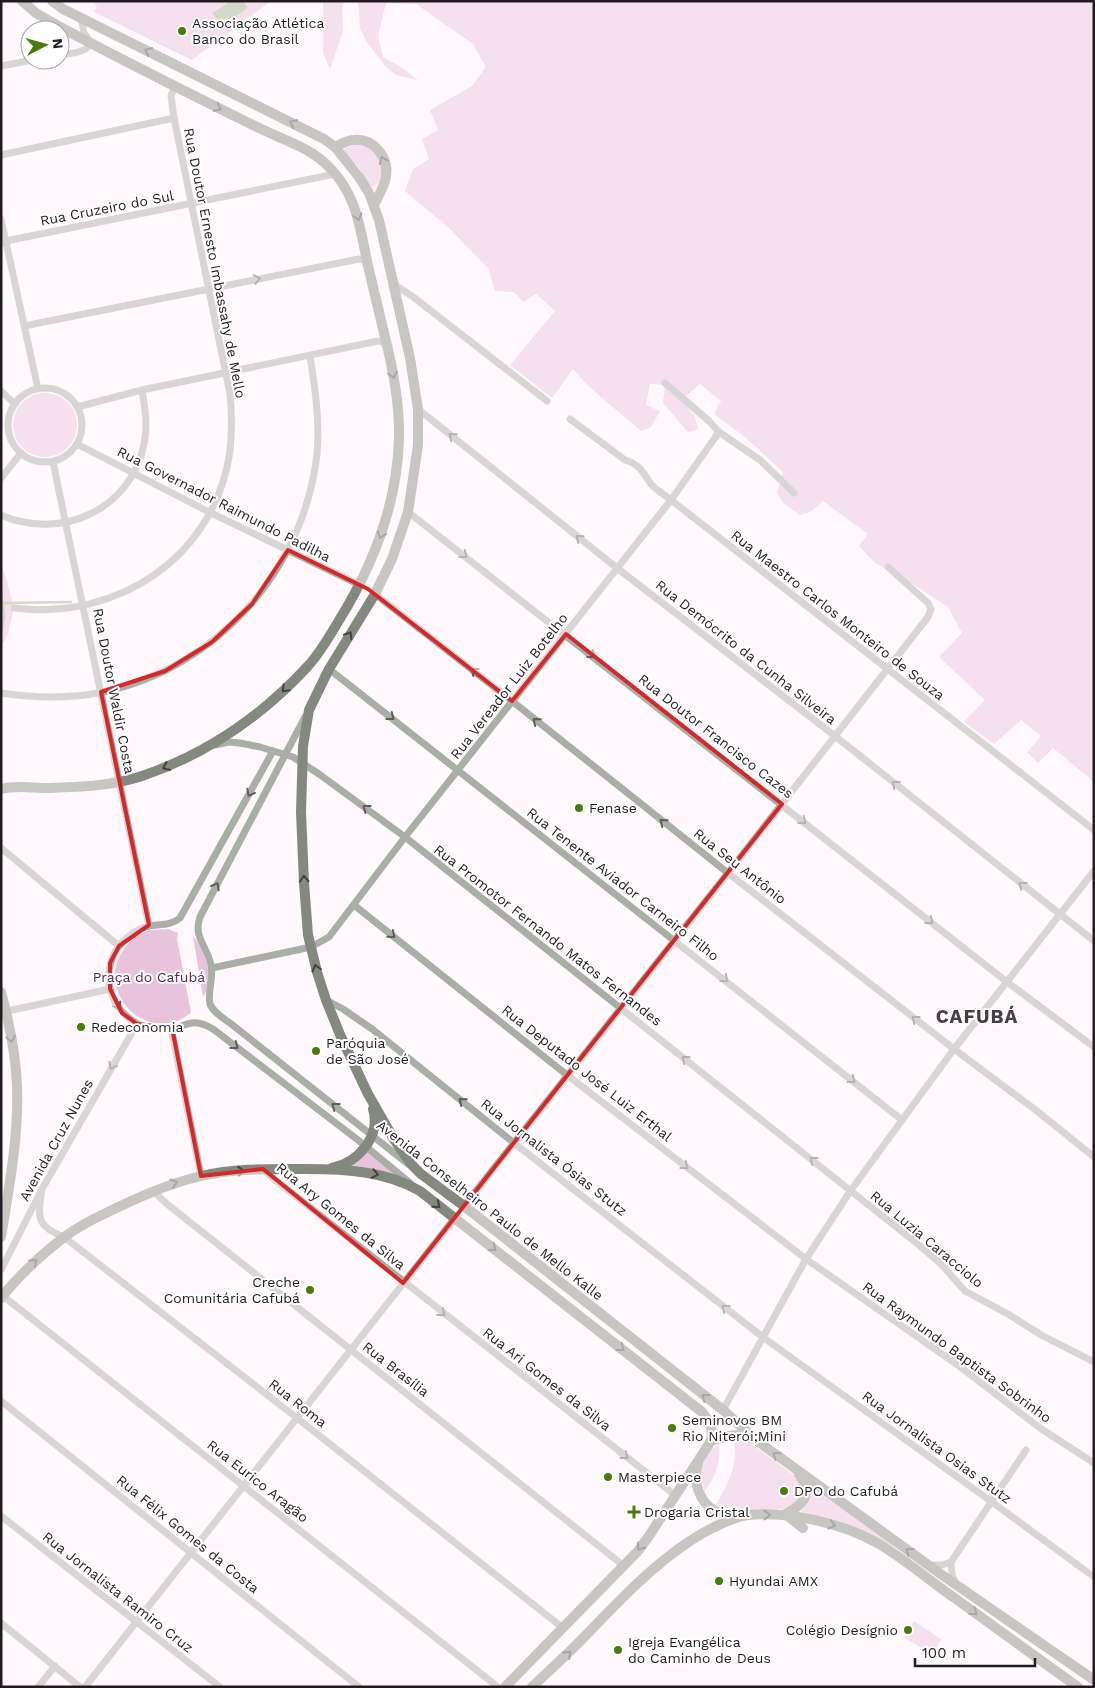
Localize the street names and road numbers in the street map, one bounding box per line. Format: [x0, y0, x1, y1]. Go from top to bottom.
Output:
street label: Rua Doutor Ernesto Imbassahy de Mello [181, 127, 249, 399]
street label: Rua Cruzeiro do Sul [39, 187, 176, 229]
street label: Rua Governador Raimundo Padilha [115, 443, 333, 565]
street label: Rua Maestro Carlos Monteiro de Souza [728, 527, 948, 703]
street label: Rua Demócrito da Cunha Silveira [653, 577, 839, 728]
street label: Rua Doutor Waldir Costa [90, 607, 138, 775]
street label: Rua Vereador Luiz Botelho [447, 610, 571, 762]
street label: Rua Doutor Francisco Cazes [635, 671, 797, 801]
street label: Rua Tenente Aviador Carneiro Filho [524, 804, 722, 964]
street label: Rua Seu Antônio [691, 825, 789, 907]
street label: Rua Promotor Fernando Matos Fernandes [431, 841, 665, 1029]
street label: Rua Deputado José Luiz Erthal [499, 1002, 676, 1145]
street label: Avenida Cruz Nunes [16, 1076, 96, 1204]
street label: Rua Jornalista Ósias Stutz [478, 1095, 630, 1219]
street label: Avenida Conselheiro Paulo de Mello Kalle [374, 1117, 606, 1303]
street label: Rua Ary Gomes da Silva [273, 1159, 409, 1273]
street label: Rua Luzia Caracciolo [867, 1187, 987, 1291]
street label: Rua Raymundo Baptista Sobrinho [860, 1278, 1054, 1426]
street label: Rua Ari Gomes da Silva [480, 1324, 614, 1434]
street label: Rua Brasília [360, 1338, 432, 1400]
street label: Rua Roma [266, 1375, 330, 1431]
street label: Rua Jornalista Osias Stutz [859, 1387, 1015, 1507]
street label: Rua Eurico Aragão [204, 1437, 312, 1525]
street label: Rua Félix Gomes da Costa [114, 1472, 262, 1596]
street label: Rua Jornalista Ramiro Cruz [40, 1528, 196, 1656]

